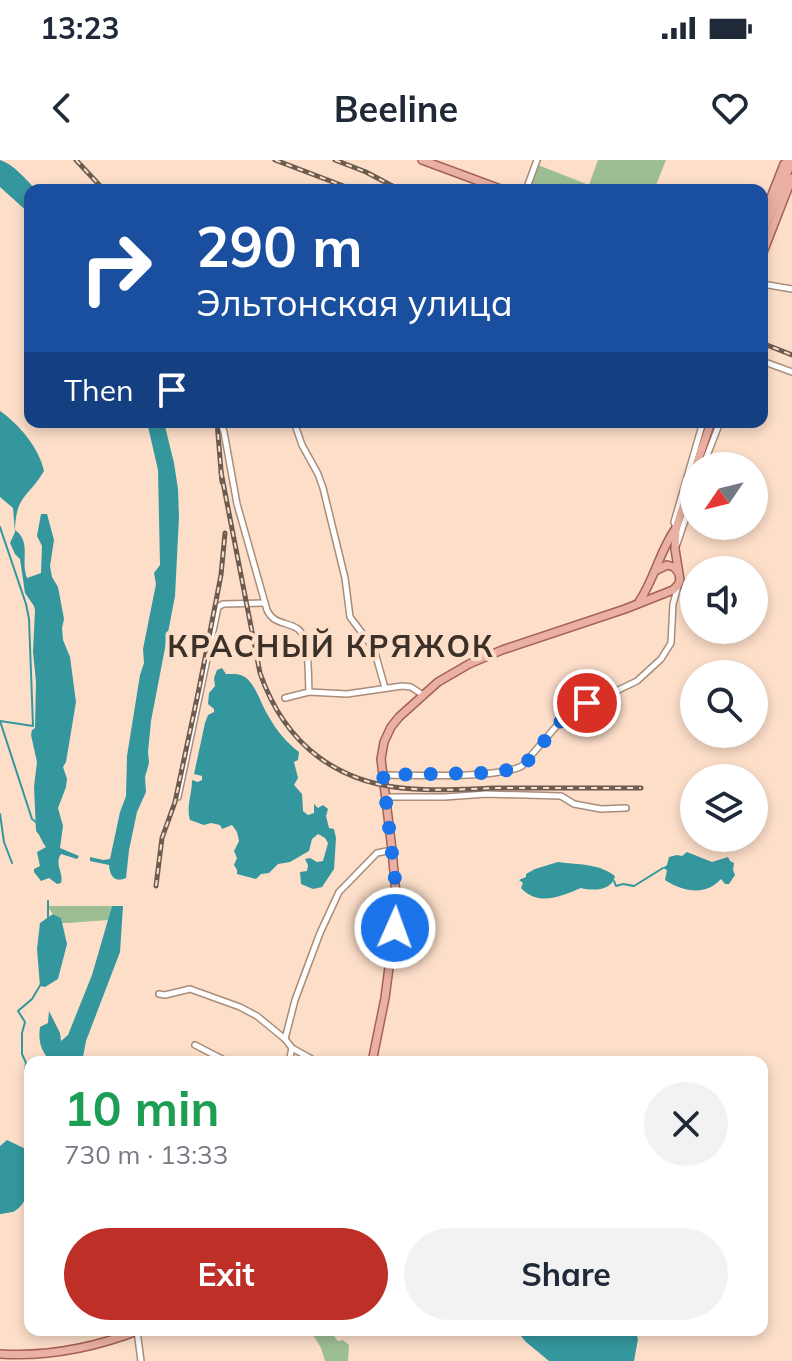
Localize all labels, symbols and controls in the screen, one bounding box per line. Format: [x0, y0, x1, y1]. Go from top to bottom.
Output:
text: 13:23 [40, 9, 119, 47]
icon: back [40, 86, 84, 130]
text: Beeline [334, 86, 458, 131]
icon: heart [708, 86, 752, 130]
text: 290 m [196, 211, 363, 281]
icon: right [64, 216, 168, 320]
text: Эльтонская улица [196, 280, 513, 325]
icon: arrive [150, 368, 194, 412]
text: Then [64, 371, 134, 409]
north arrow [680, 452, 768, 540]
map controls [680, 452, 768, 852]
button: sound [680, 556, 768, 644]
district label: КРАСНЫЙ КРЯЖОК [167, 627, 495, 665]
button: search [680, 660, 768, 748]
pin [553, 669, 621, 737]
icon: arrive [565, 681, 609, 725]
button: layers [680, 764, 768, 852]
position arrow [353, 886, 437, 970]
text: 10 min [64, 1078, 219, 1138]
button: close [644, 1082, 728, 1166]
text: 730 m · 13:33 [64, 1138, 228, 1171]
button: Exit [64, 1228, 388, 1320]
button: Share [404, 1228, 728, 1320]

